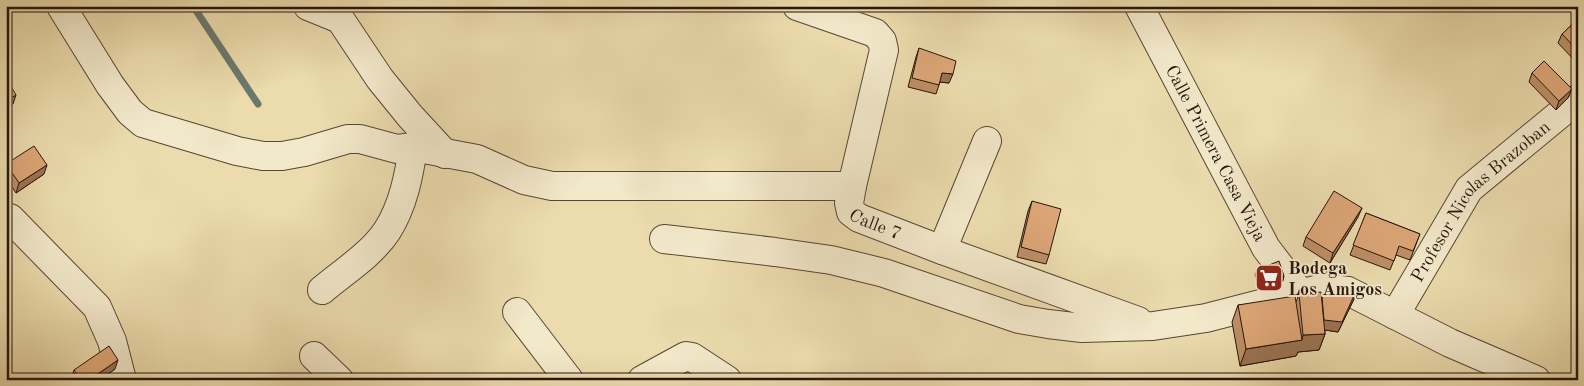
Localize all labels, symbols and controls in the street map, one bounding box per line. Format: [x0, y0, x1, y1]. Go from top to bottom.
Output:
street label: Calle Primera Casa Vieja [1162, 62, 1269, 245]
street label: Profesor Nicolas Brazoban [1408, 118, 1554, 285]
street label: Calle 7 [845, 206, 904, 243]
place label: Bodega Los Amigos [1288, 260, 1382, 299]
supermarket icon: Bodega Los Amigos [1254, 263, 1284, 293]

